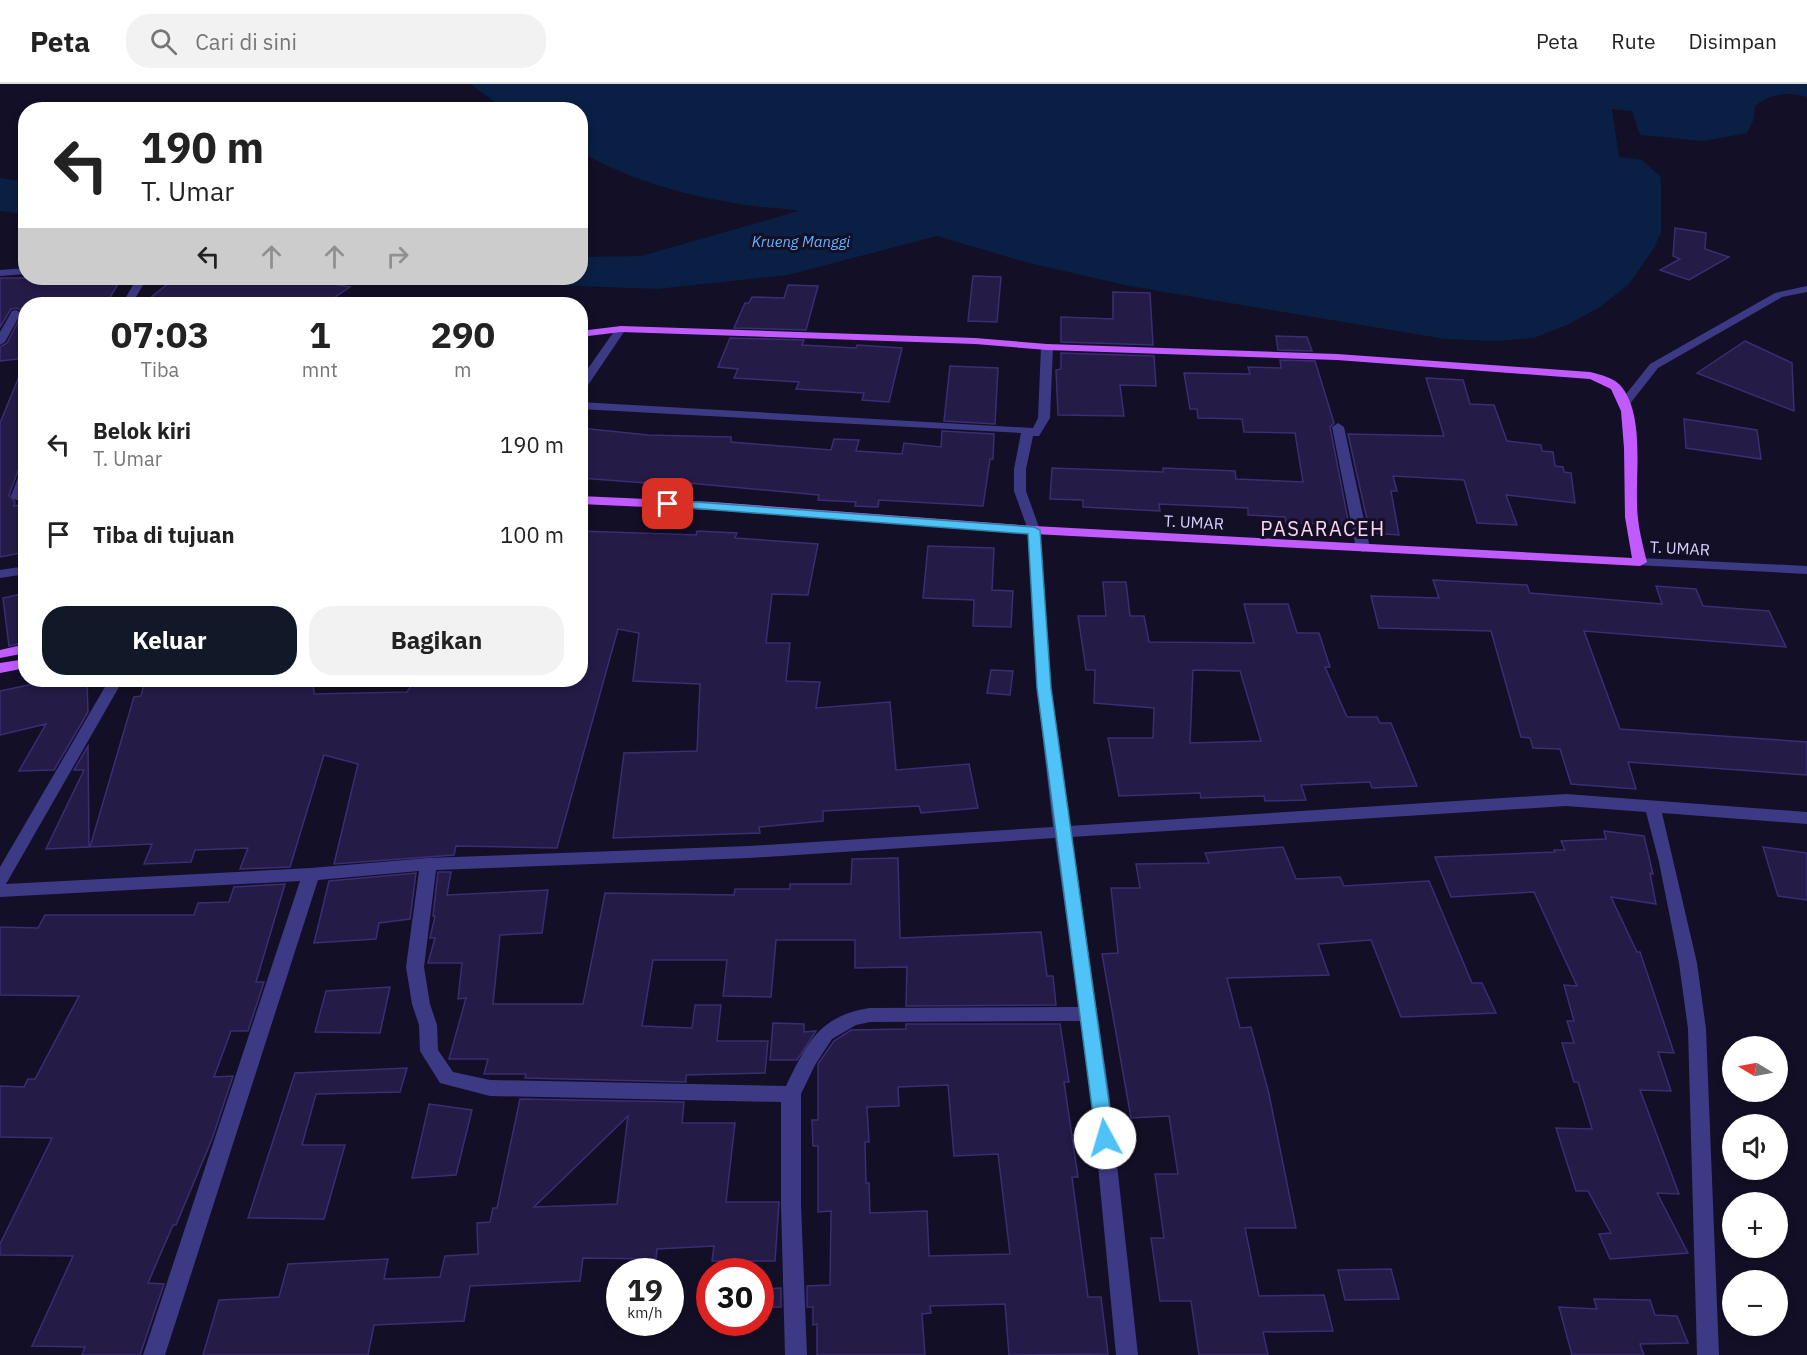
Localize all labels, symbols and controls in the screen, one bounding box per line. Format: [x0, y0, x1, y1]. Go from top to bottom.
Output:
search box [126, 14, 546, 68]
text: Peta [30, 23, 90, 60]
icon: search [147, 25, 180, 58]
text: Cari di sini [195, 27, 297, 56]
text: Peta [1536, 27, 1578, 55]
text: Rute [1611, 27, 1656, 55]
text: Disimpan [1689, 27, 1777, 55]
text: 190 m [141, 120, 264, 175]
icon: left [42, 126, 120, 204]
text: T. Umar [141, 173, 234, 208]
water label: Krueng Manggi [752, 232, 850, 251]
icon: left [192, 240, 225, 273]
icon: ahead [255, 240, 288, 273]
icon: ahead [318, 240, 351, 273]
icon: right [381, 240, 414, 273]
text: 07:03 [111, 311, 209, 358]
text: 1 [309, 311, 331, 358]
text: 290 [430, 311, 495, 358]
text: Tiba [141, 356, 179, 383]
text: mnt [302, 356, 338, 383]
text: m [454, 356, 472, 383]
text: Belok kiri [93, 416, 191, 445]
icon: left [42, 428, 75, 461]
text: 190 m [500, 430, 564, 459]
text: T. Umar [93, 445, 162, 472]
pin [642, 478, 693, 529]
icon: arrive [651, 487, 684, 520]
street label: T. UMAR [1163, 510, 1225, 534]
district label: PASARACEH [1260, 515, 1386, 542]
icon: arrive [42, 518, 75, 551]
text: Tiba di tujuan [93, 520, 235, 549]
text: 100 m [500, 520, 564, 549]
street label: T. UMAR [1649, 536, 1711, 560]
button: Keluar [42, 606, 297, 675]
button: Bagikan [309, 606, 564, 675]
north arrow [1722, 1036, 1788, 1102]
map controls [1722, 1036, 1788, 1336]
position arrow [1073, 1106, 1137, 1170]
button: sound [1722, 1114, 1788, 1180]
button: + [1722, 1192, 1788, 1258]
speed limit sign: 30 [696, 1258, 774, 1336]
text: 19 [627, 1270, 663, 1309]
button: − [1722, 1270, 1788, 1336]
text: km/h [627, 1303, 663, 1322]

